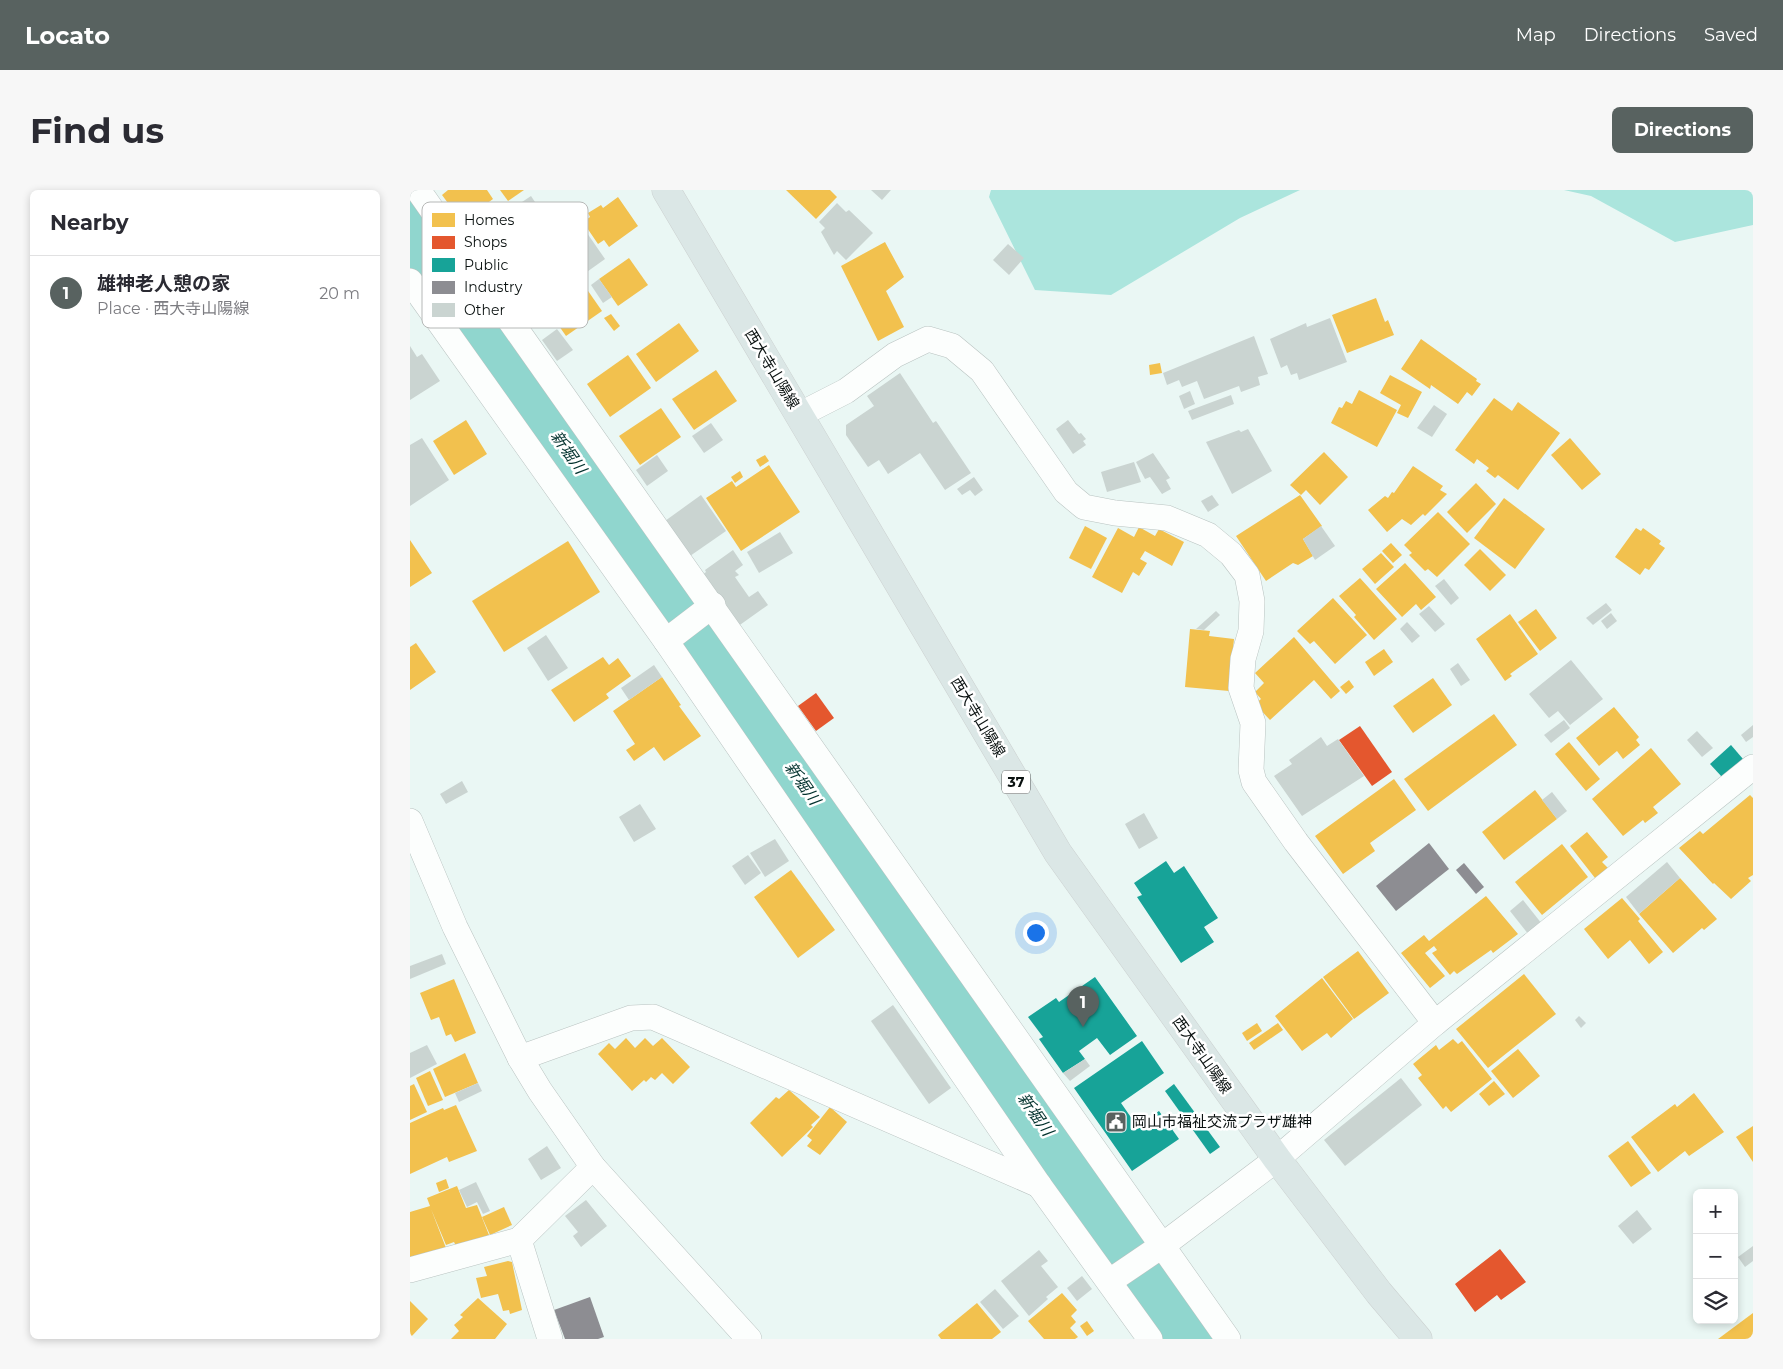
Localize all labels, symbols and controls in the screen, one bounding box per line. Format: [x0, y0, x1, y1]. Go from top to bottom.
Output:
text: Locato [25, 21, 110, 50]
text: Map [1516, 24, 1556, 46]
text: Directions [1584, 24, 1676, 46]
text: Saved [1704, 24, 1758, 46]
button: Directions [1612, 107, 1753, 153]
text: Find us [30, 109, 164, 152]
legend [422, 202, 588, 328]
text: Nearby [50, 210, 129, 235]
text: Homes [464, 211, 514, 229]
text: Shops [464, 233, 507, 251]
text: Public [464, 256, 508, 274]
text: 雄神老人憩の家 [97, 272, 230, 295]
text: Industry [464, 278, 523, 296]
text: 1 [63, 284, 69, 303]
text: 20 m [319, 284, 360, 303]
text: Place · 西大寺山陽線 [97, 299, 249, 318]
text: Other [464, 301, 505, 319]
street label: 西大寺山陽線 [741, 325, 804, 412]
water label: 新堀川 [547, 427, 591, 479]
street label: 西大寺山陽線 [947, 673, 1010, 760]
water label: 新堀川 [781, 758, 825, 810]
road number: 37 [1002, 770, 1030, 794]
your location [1023, 920, 1049, 946]
pin: 1 [1067, 986, 1099, 1027]
street label: 西大寺山陽線 [1169, 1012, 1236, 1097]
water label: 新堀川 [1014, 1089, 1058, 1141]
public building icon: 岡山市福祉交流プラザ雄神 [1104, 1110, 1128, 1134]
place label: 岡山市福祉交流プラザ雄神 [1132, 1112, 1312, 1131]
map controls [1693, 1189, 1738, 1324]
button: + [1693, 1189, 1738, 1234]
button: − [1693, 1234, 1738, 1279]
button: layers [1693, 1279, 1738, 1324]

